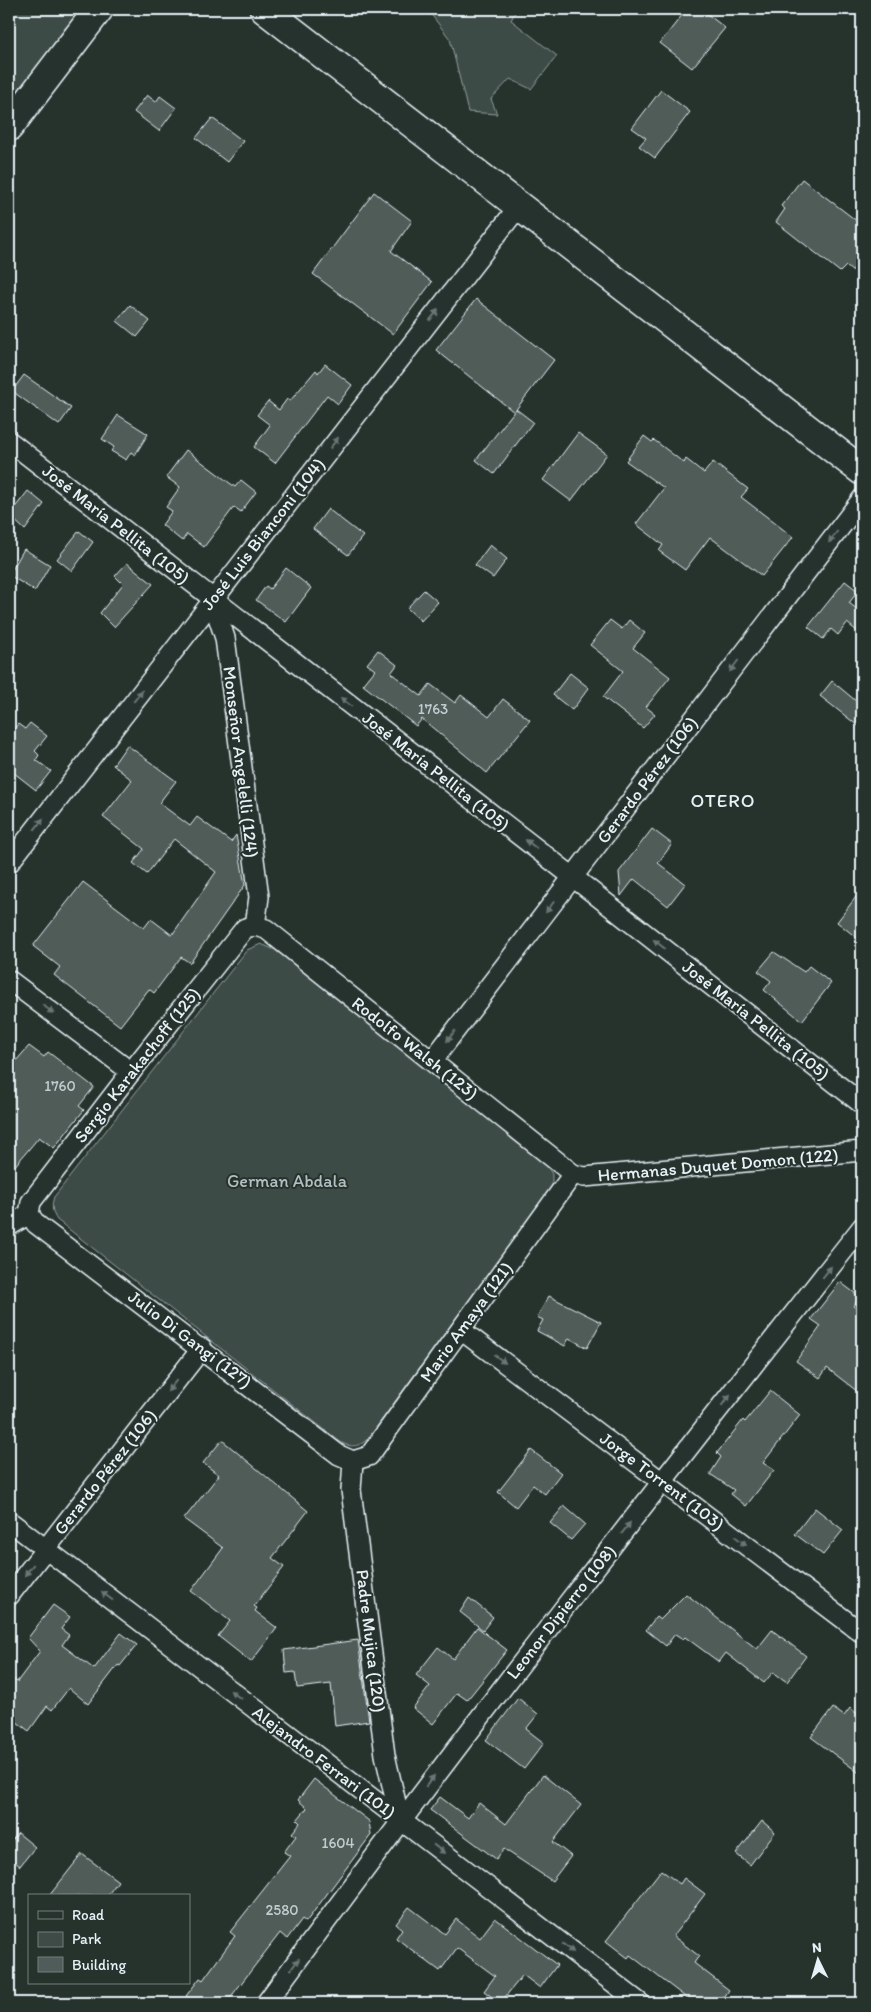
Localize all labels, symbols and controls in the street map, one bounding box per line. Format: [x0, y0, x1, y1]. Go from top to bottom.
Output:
one-way arrow [429, 309, 440, 322]
one-way arrow [329, 437, 340, 450]
street label: José Luis Bianconi (104) [197, 453, 329, 615]
street label: José María Pellita (105) [38, 460, 194, 588]
one-way arrow [827, 530, 838, 543]
one-way arrow [729, 659, 739, 673]
street label: Monseñor Angelelli (124) [218, 665, 264, 859]
one-way arrow [132, 690, 143, 703]
one-way arrow [340, 697, 353, 708]
house number: 1763 [418, 700, 448, 718]
street label: José María Pellita (105) [358, 707, 514, 835]
street label: Gerardo Pérez (106) [592, 712, 702, 848]
district label: OTERO [690, 789, 756, 812]
one-way arrow [33, 818, 44, 831]
one-way arrow [524, 839, 538, 849]
one-way arrow [545, 900, 555, 914]
one-way arrow [652, 939, 666, 949]
street label: José María Pellita (105) [678, 956, 834, 1084]
street label: Sergio Karakachoff (125) [69, 983, 205, 1147]
street label: Rodolfo Walsh (123) [347, 992, 483, 1104]
one-way arrow [41, 1004, 55, 1014]
one-way arrow [446, 1029, 457, 1042]
house number: 1760 [44, 1077, 76, 1095]
street label: Hermanas Duquet Domon (122) [597, 1144, 839, 1186]
park label: German Abdala [227, 1170, 348, 1192]
street label: Mario Amaya (121) [415, 1258, 517, 1386]
one-way arrow [821, 1266, 832, 1279]
street label: Julio Di Gangi (127) [124, 1285, 256, 1393]
one-way arrow [493, 1354, 507, 1364]
one-way arrow [166, 1379, 177, 1392]
one-way arrow [721, 1393, 731, 1407]
street label: Gerardo Pérez (106) [49, 1405, 161, 1539]
street label: Jorge Torrent (103) [595, 1427, 729, 1535]
one-way arrow [620, 1522, 631, 1535]
one-way arrow [734, 1536, 748, 1546]
street label: Leonor Dipierro (108) [502, 1540, 620, 1684]
one-way arrow [24, 1563, 34, 1577]
street label: Padre Mujica (120) [351, 1568, 391, 1714]
one-way arrow [100, 1591, 114, 1601]
one-way arrow [230, 1689, 243, 1700]
street label: Alejandro Ferrari (101) [248, 1701, 400, 1823]
one-way arrow [425, 1775, 436, 1788]
house number: 1604 [321, 1834, 355, 1852]
one-way arrow [432, 1844, 445, 1855]
legend [28, 1894, 190, 1984]
house number: 2580 [265, 1901, 299, 1919]
text: Road [72, 1906, 105, 1924]
text: Park [72, 1930, 102, 1948]
north arrow [794, 1934, 844, 1984]
text: N [811, 1939, 822, 1956]
one-way arrow [561, 1943, 574, 1954]
text: Building [72, 1956, 126, 1974]
one-way arrow [290, 1957, 300, 1971]

